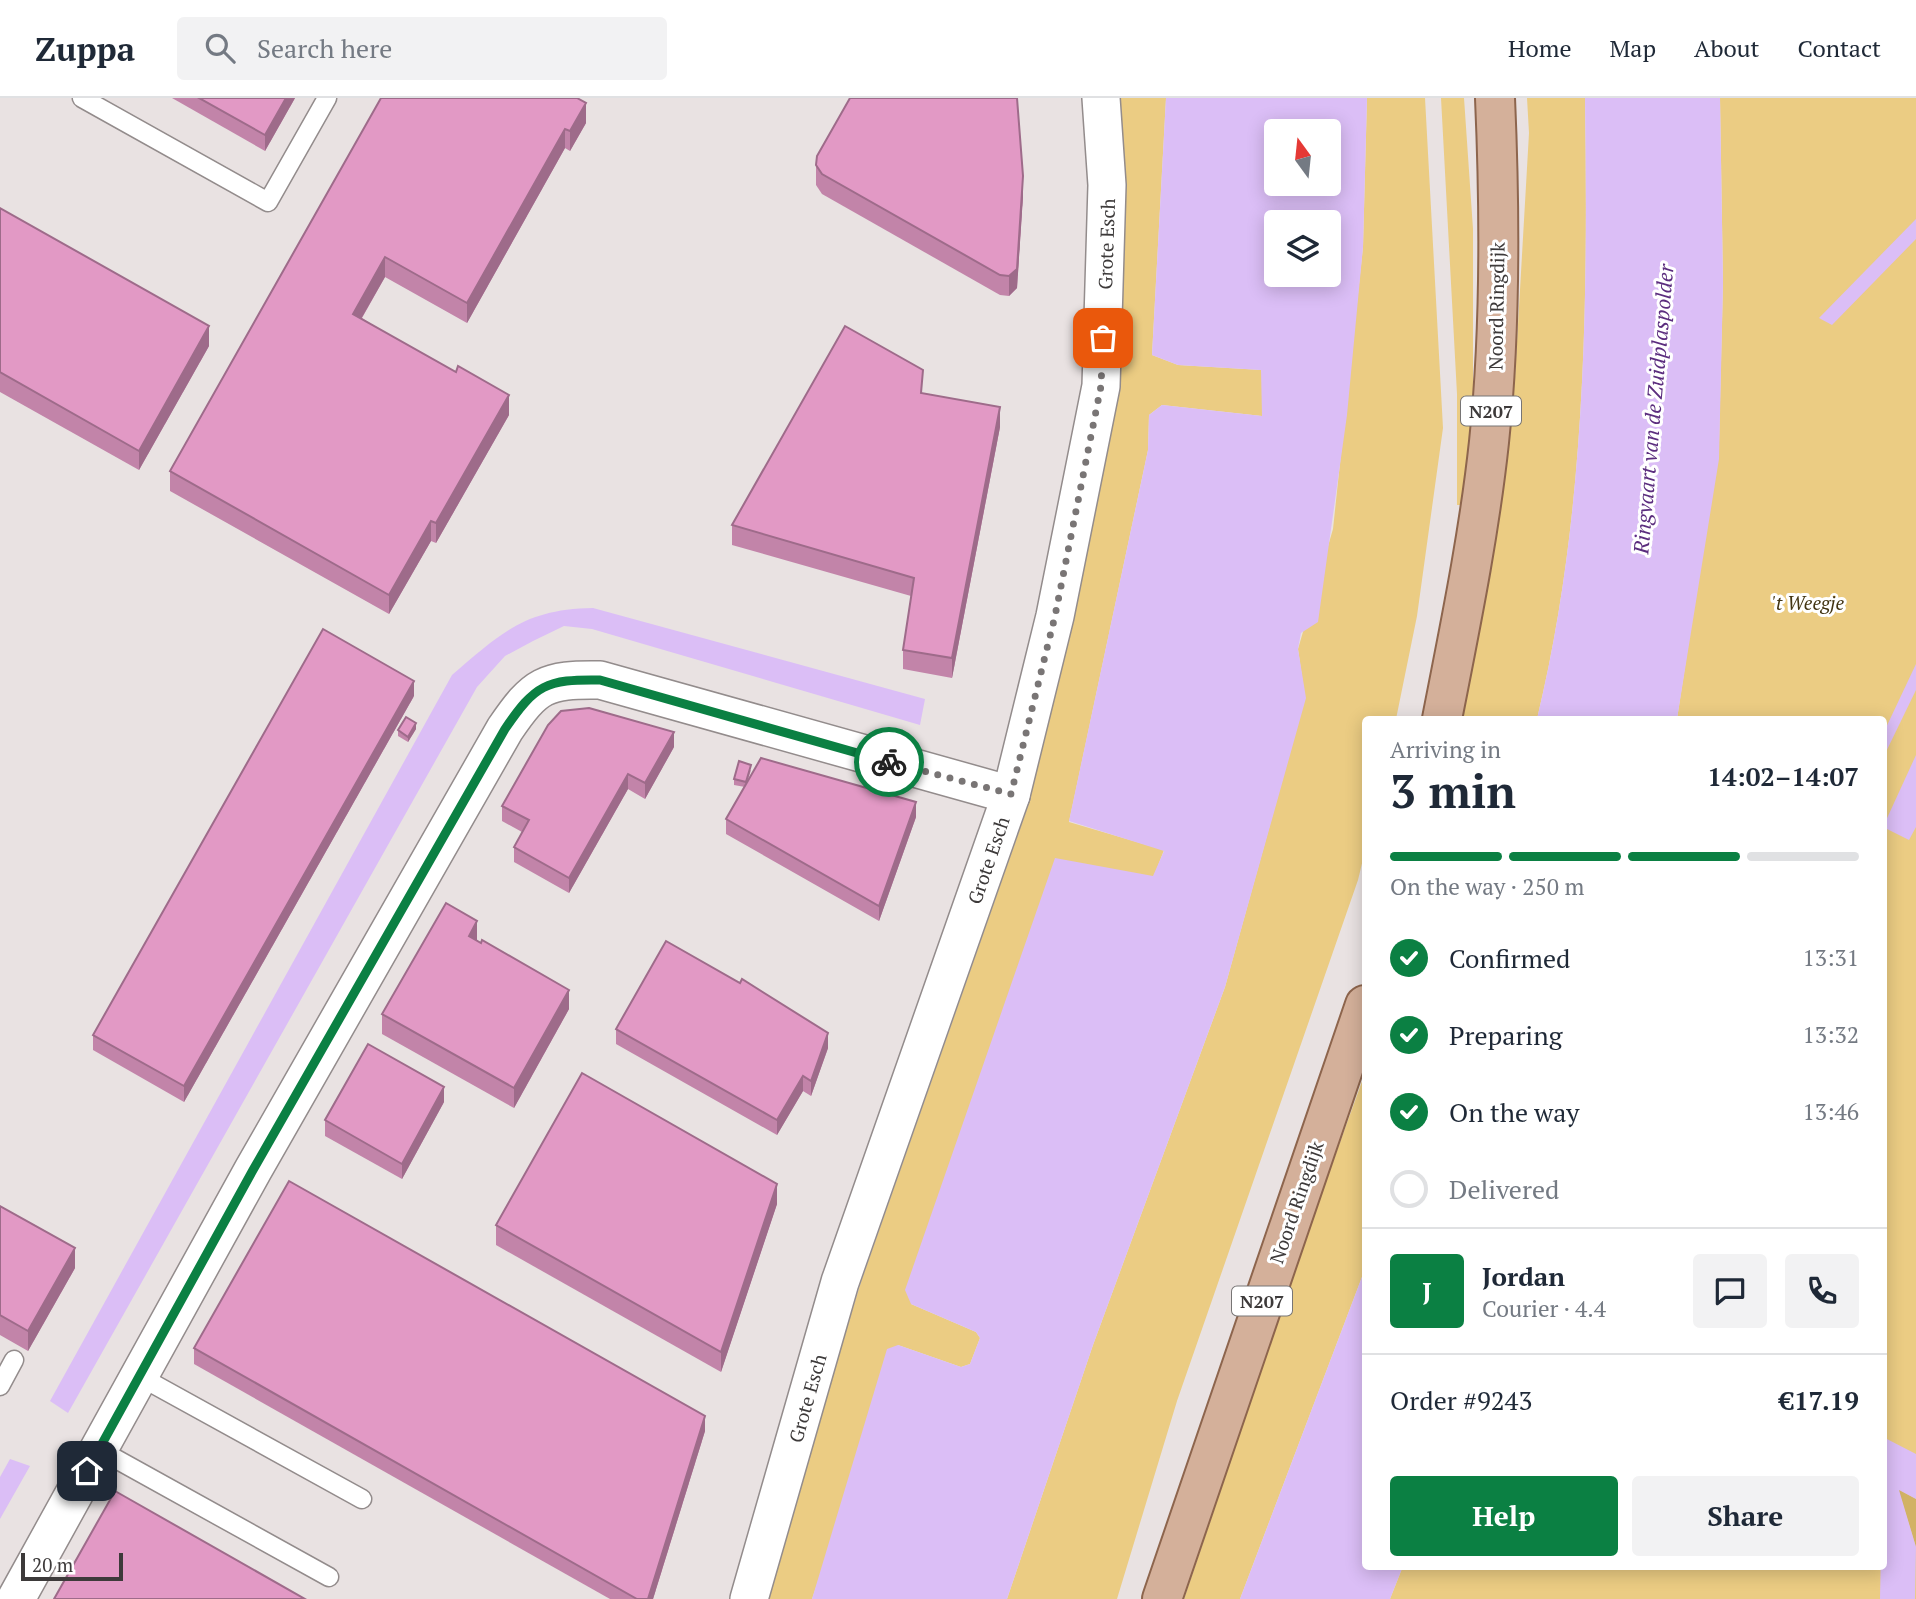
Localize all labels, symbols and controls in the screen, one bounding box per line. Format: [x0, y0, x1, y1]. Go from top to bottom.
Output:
search box [177, 17, 667, 80]
text: Zuppa [35, 27, 135, 70]
icon: search [201, 29, 239, 67]
text: Search here [257, 31, 392, 65]
text: Home [1508, 32, 1572, 64]
text: Map [1610, 32, 1656, 64]
text: About [1694, 32, 1760, 64]
text: Contact [1798, 32, 1881, 64]
north arrow [1264, 119, 1340, 196]
map controls [1264, 119, 1341, 287]
street label: Grote Esch [1092, 198, 1120, 290]
button: layers [1264, 210, 1341, 287]
street label: Noord Ringdijk [1482, 242, 1510, 370]
water label: Ringvaart van de Zuidplaspolder [1626, 262, 1680, 556]
pin [1073, 308, 1133, 368]
icon: bag [1084, 319, 1122, 357]
road number: N207 [1461, 396, 1521, 426]
park label: 't Weegje [1772, 590, 1845, 615]
courier [854, 727, 924, 797]
text: Arriving in [1390, 734, 1501, 765]
icon: bike [870, 743, 908, 781]
text: 14:02–14:07 [1707, 759, 1859, 793]
text: 3 min [1390, 760, 1516, 821]
street label: Grote Esch [961, 813, 1015, 907]
text: On the way · 250 m [1390, 871, 1584, 902]
icon: check [1390, 939, 1428, 977]
text: Confirmed [1449, 941, 1570, 975]
text: 13:31 [1802, 942, 1859, 973]
icon: check [1390, 1016, 1428, 1054]
text: Preparing [1449, 1018, 1562, 1052]
text: 13:32 [1802, 1019, 1859, 1050]
icon: check [1390, 1093, 1428, 1131]
text: On the way [1449, 1095, 1580, 1129]
text: 13:46 [1802, 1096, 1859, 1127]
street label: Noord Ringdijk [1263, 1137, 1329, 1267]
text: Delivered [1449, 1172, 1559, 1206]
button: chat [1693, 1254, 1767, 1328]
button: phone [1785, 1254, 1859, 1328]
text: Jordan [1482, 1259, 1565, 1293]
text: J [1422, 1274, 1432, 1308]
road number: N207 [1232, 1286, 1292, 1316]
text: Courier · 4.4 [1482, 1293, 1606, 1324]
street label: Grote Esch [782, 1351, 832, 1445]
text: Order #9243 [1390, 1383, 1532, 1417]
text: €17.19 [1779, 1383, 1859, 1417]
pin [57, 1441, 117, 1501]
icon: home [68, 1452, 106, 1490]
button: Help [1390, 1476, 1618, 1556]
button: Share [1632, 1476, 1859, 1556]
scale bar [21, 1550, 122, 1582]
text: 20 m [32, 1552, 73, 1577]

